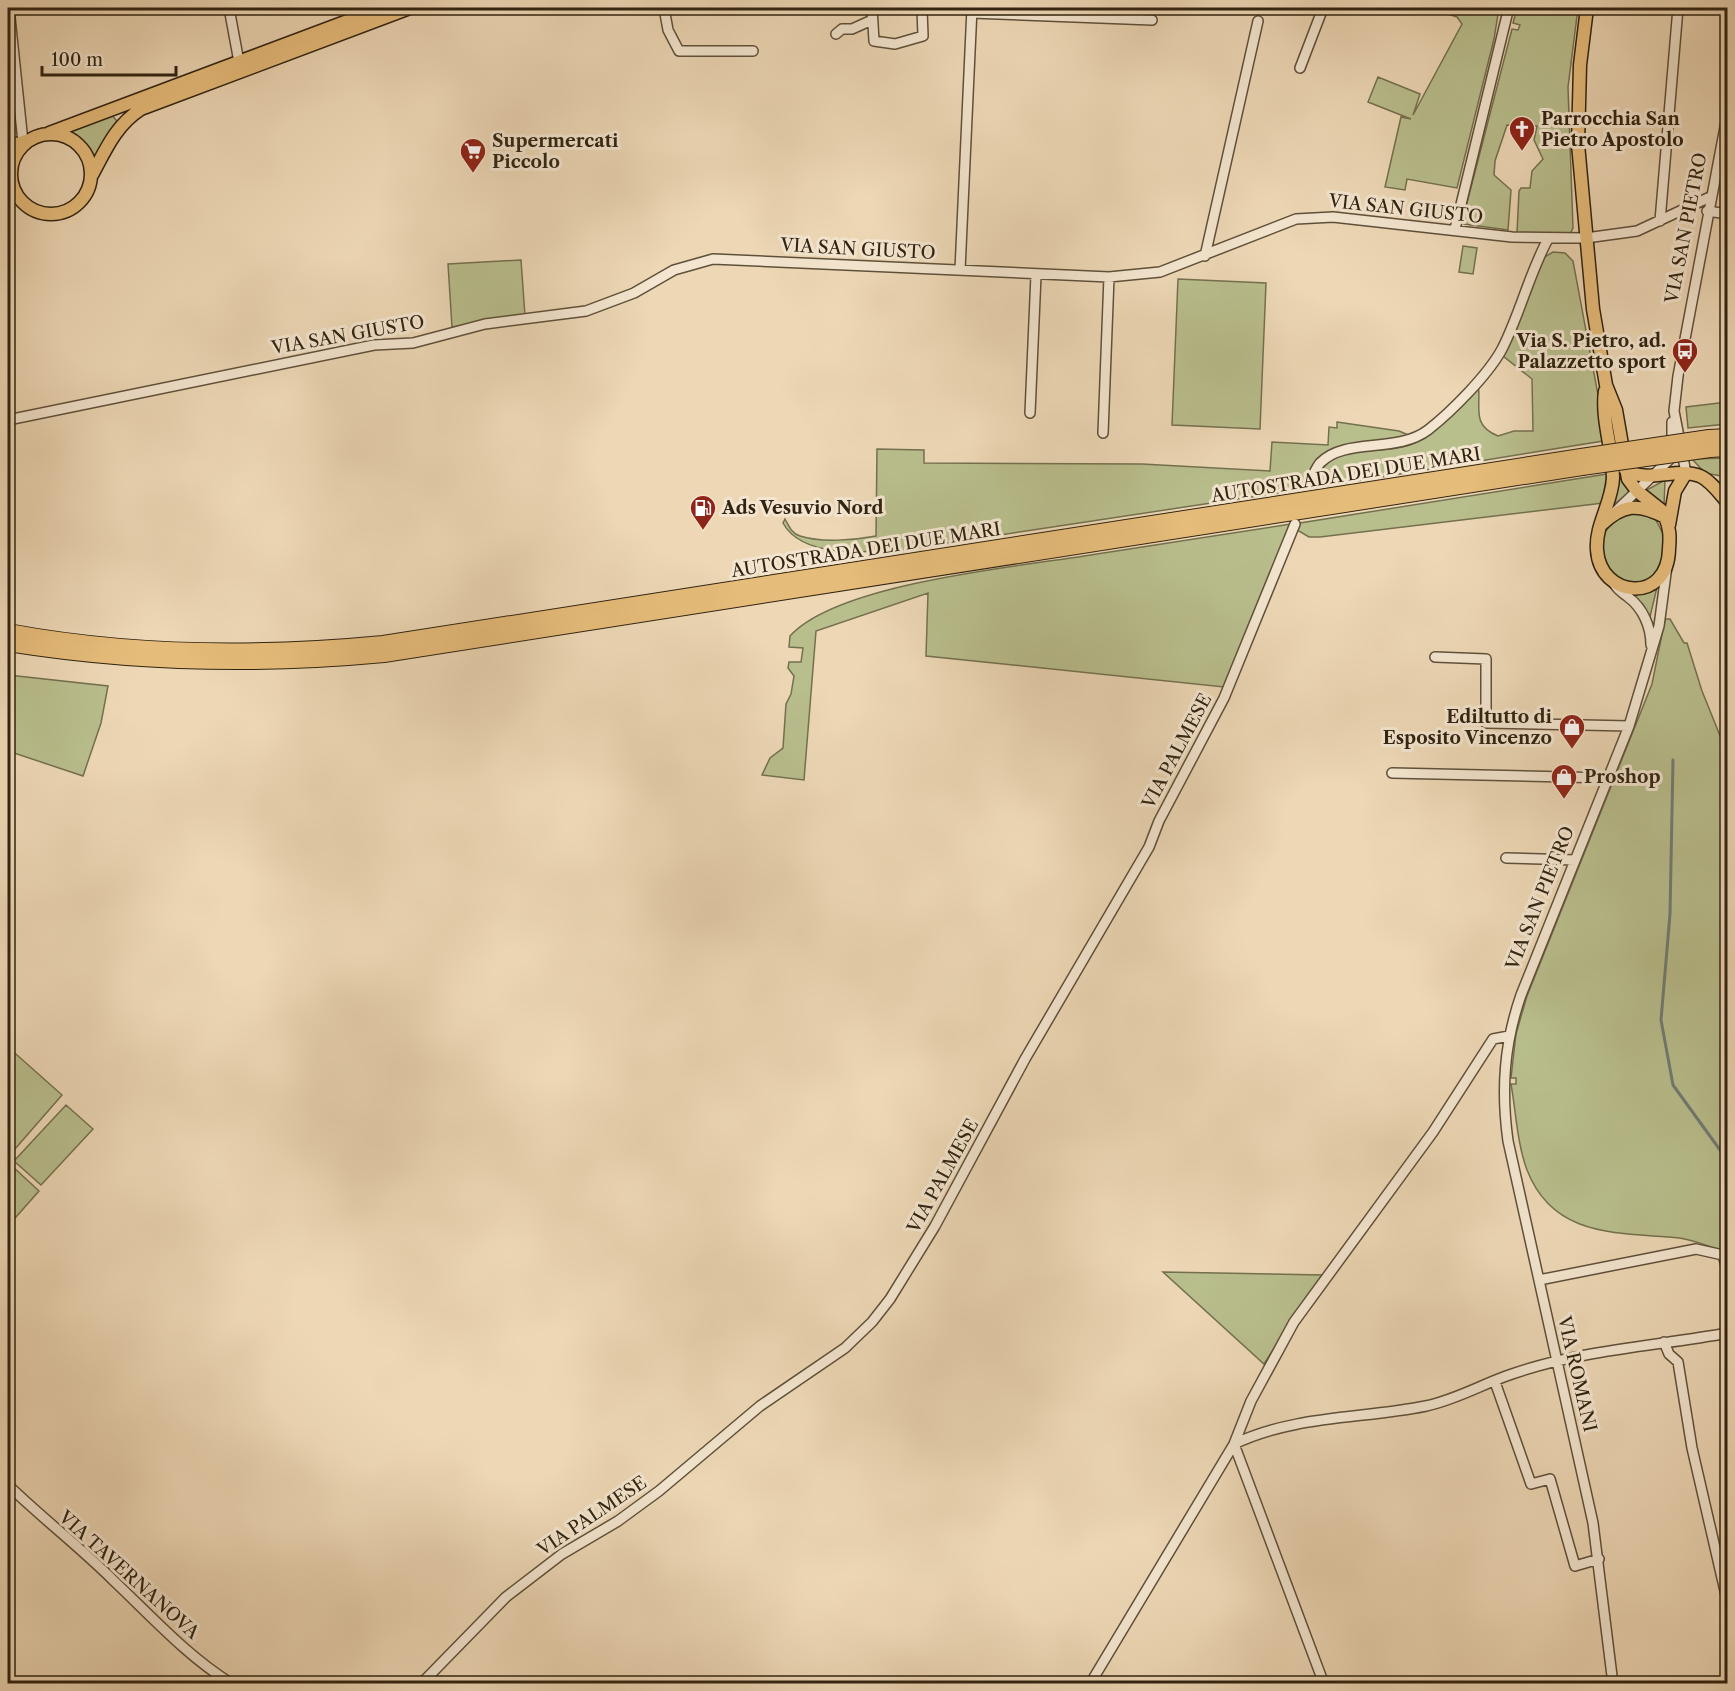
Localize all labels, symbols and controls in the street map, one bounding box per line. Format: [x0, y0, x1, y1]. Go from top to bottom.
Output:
scale bar [42, 39, 176, 77]
text: 100 m [51, 49, 103, 71]
place label: Parrocchia San Pietro Apostolo [1541, 108, 1684, 151]
church icon: Parrocchia San Pietro Apostolo [1507, 114, 1537, 152]
place label: Supermercati Piccolo [492, 130, 619, 173]
supermarket icon: Supermercati Piccolo [458, 136, 488, 174]
street label: VIA SAN PIETRO [1660, 151, 1711, 306]
street label: VIA SAN GIUSTO [1327, 190, 1484, 228]
street label: VIA SAN GIUSTO [779, 234, 936, 264]
street label: VIA SAN GIUSTO [269, 311, 426, 359]
place label: Via S. Pietro, ad. Palazzetto sport [1515, 330, 1667, 373]
bus stop icon: Via S. Pietro, ad. Palazzetto sport [1670, 336, 1700, 374]
street label: AUTOSTRADA DEI DUE MARI [1209, 443, 1482, 507]
fuel station icon: Ads Vesuvio Nord [688, 493, 718, 531]
place label: Ads Vesuvio Nord [721, 497, 884, 519]
street label: AUTOSTRADA DEI DUE MARI [729, 518, 1002, 582]
street label: VIA PALMESE [1137, 690, 1217, 813]
place label: Ediltutto di Esposito Vincenzo [1383, 706, 1553, 749]
shop icon: Ediltutto di Esposito Vincenzo [1557, 712, 1587, 750]
shop icon: Proshop [1549, 762, 1579, 800]
place label: Proshop [1584, 766, 1661, 788]
street label: VIA SAN PIETRO [1501, 823, 1579, 974]
street label: VIA PALMESE [902, 1115, 983, 1238]
street label: VIA ROMANI [1553, 1313, 1601, 1434]
street label: VIA PALMESE [532, 1471, 651, 1561]
street label: VIA TAVERNANOVA [53, 1505, 204, 1644]

